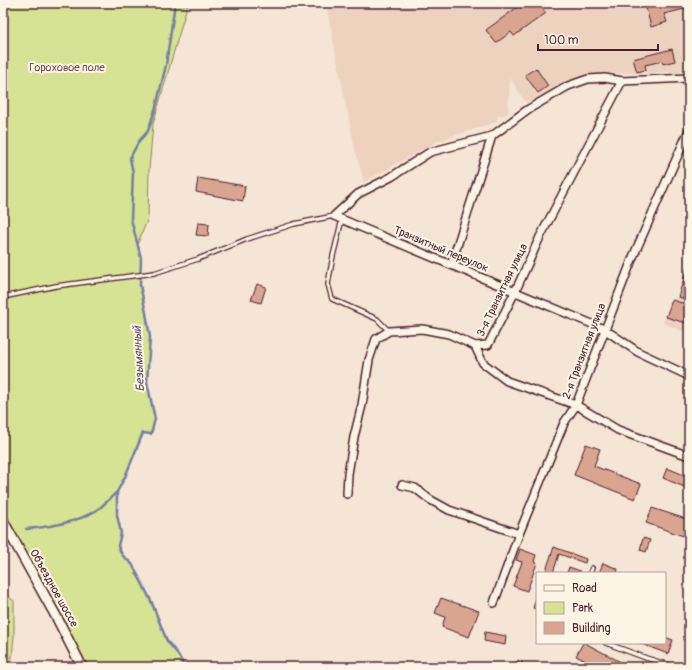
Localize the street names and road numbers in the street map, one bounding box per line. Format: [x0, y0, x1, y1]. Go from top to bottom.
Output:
street label: Транзитный переулок [392, 223, 491, 275]
street label: 3-я Транзитная улица [474, 242, 530, 338]
street label: 2-я Транзитная улица [560, 301, 608, 401]
street label: Объездное шоссе [27, 547, 81, 630]

